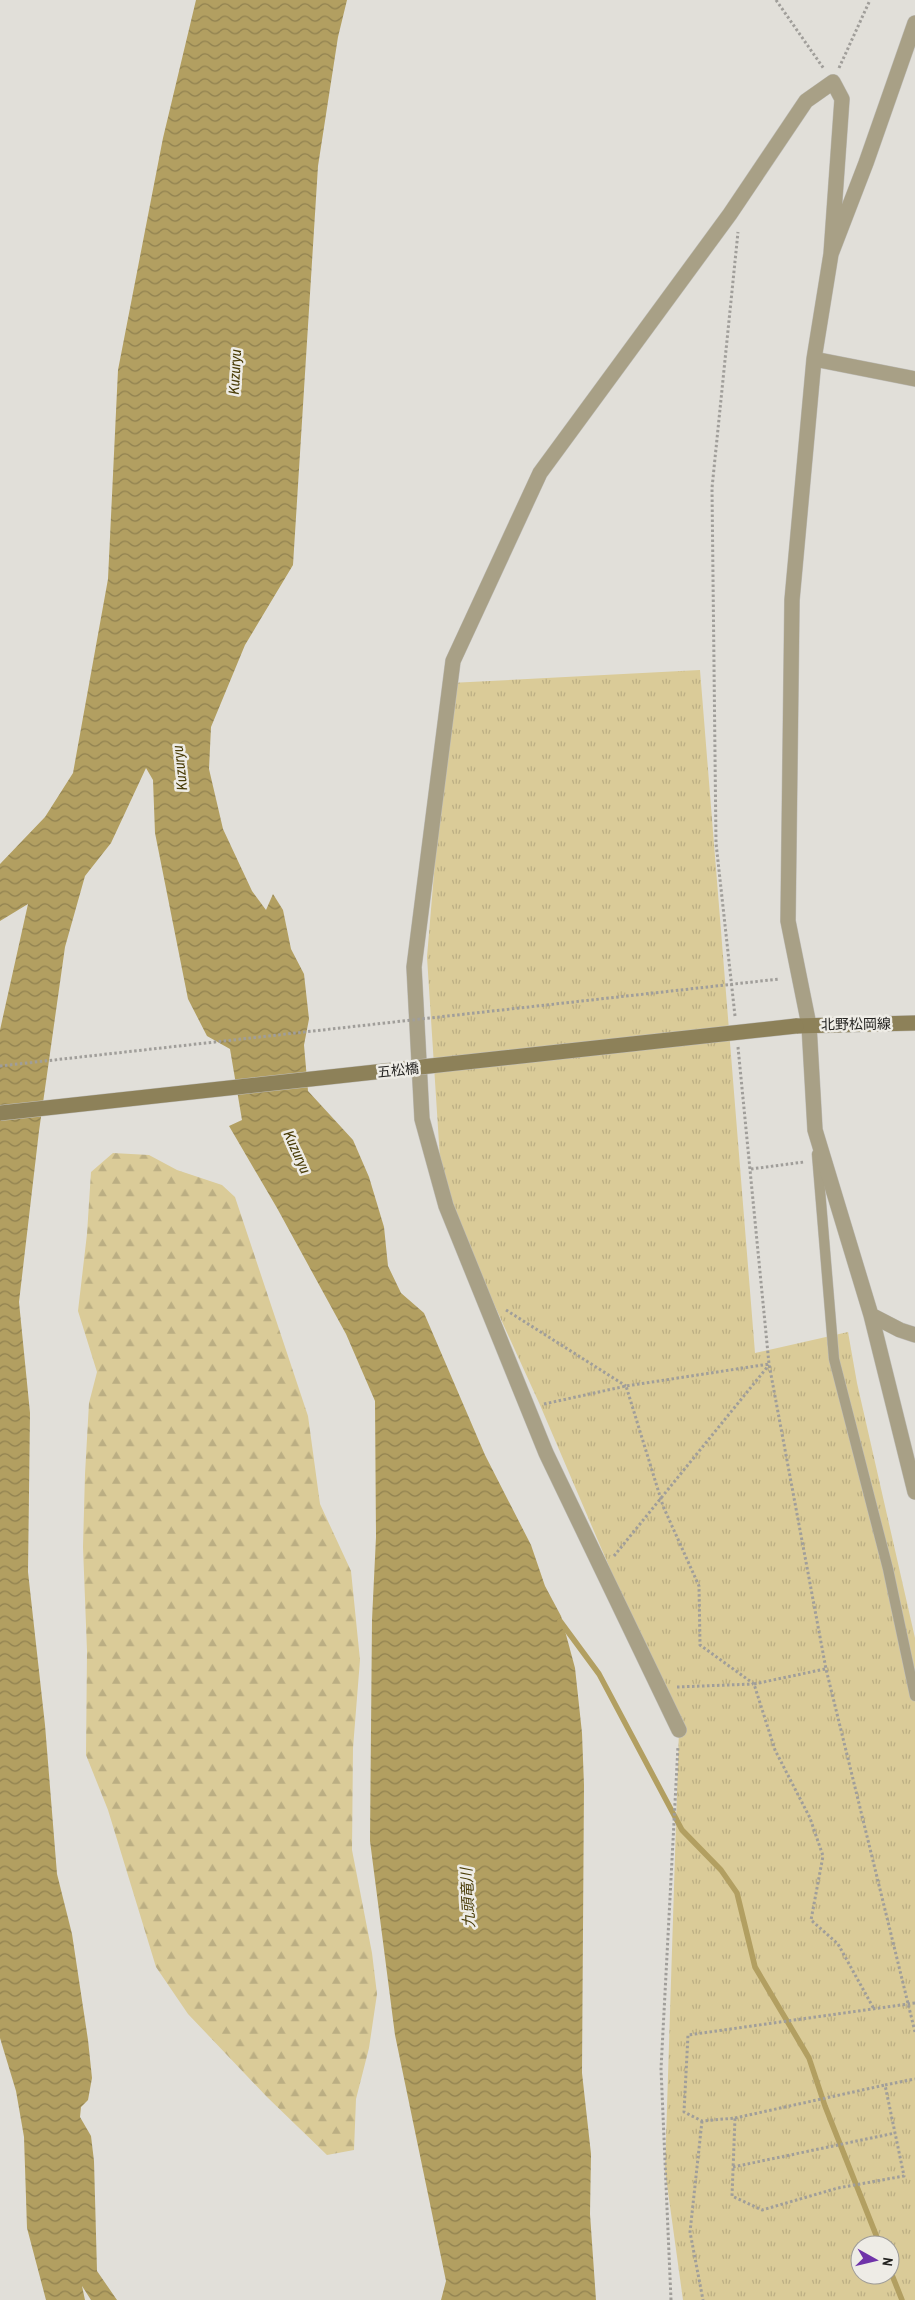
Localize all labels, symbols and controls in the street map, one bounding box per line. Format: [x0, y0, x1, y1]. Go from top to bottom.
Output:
water label: Kuzuryu [223, 349, 246, 395]
water label: Kuzuryu [167, 744, 192, 792]
street label: 北野松岡線 [821, 1014, 891, 1034]
street label: 五松橋 [376, 1059, 420, 1081]
water label: Kuzuryu [279, 1127, 316, 1177]
water label: 九頭竜川 [455, 1866, 480, 1929]
north arrow [850, 2235, 900, 2285]
text: N [878, 2256, 897, 2267]

